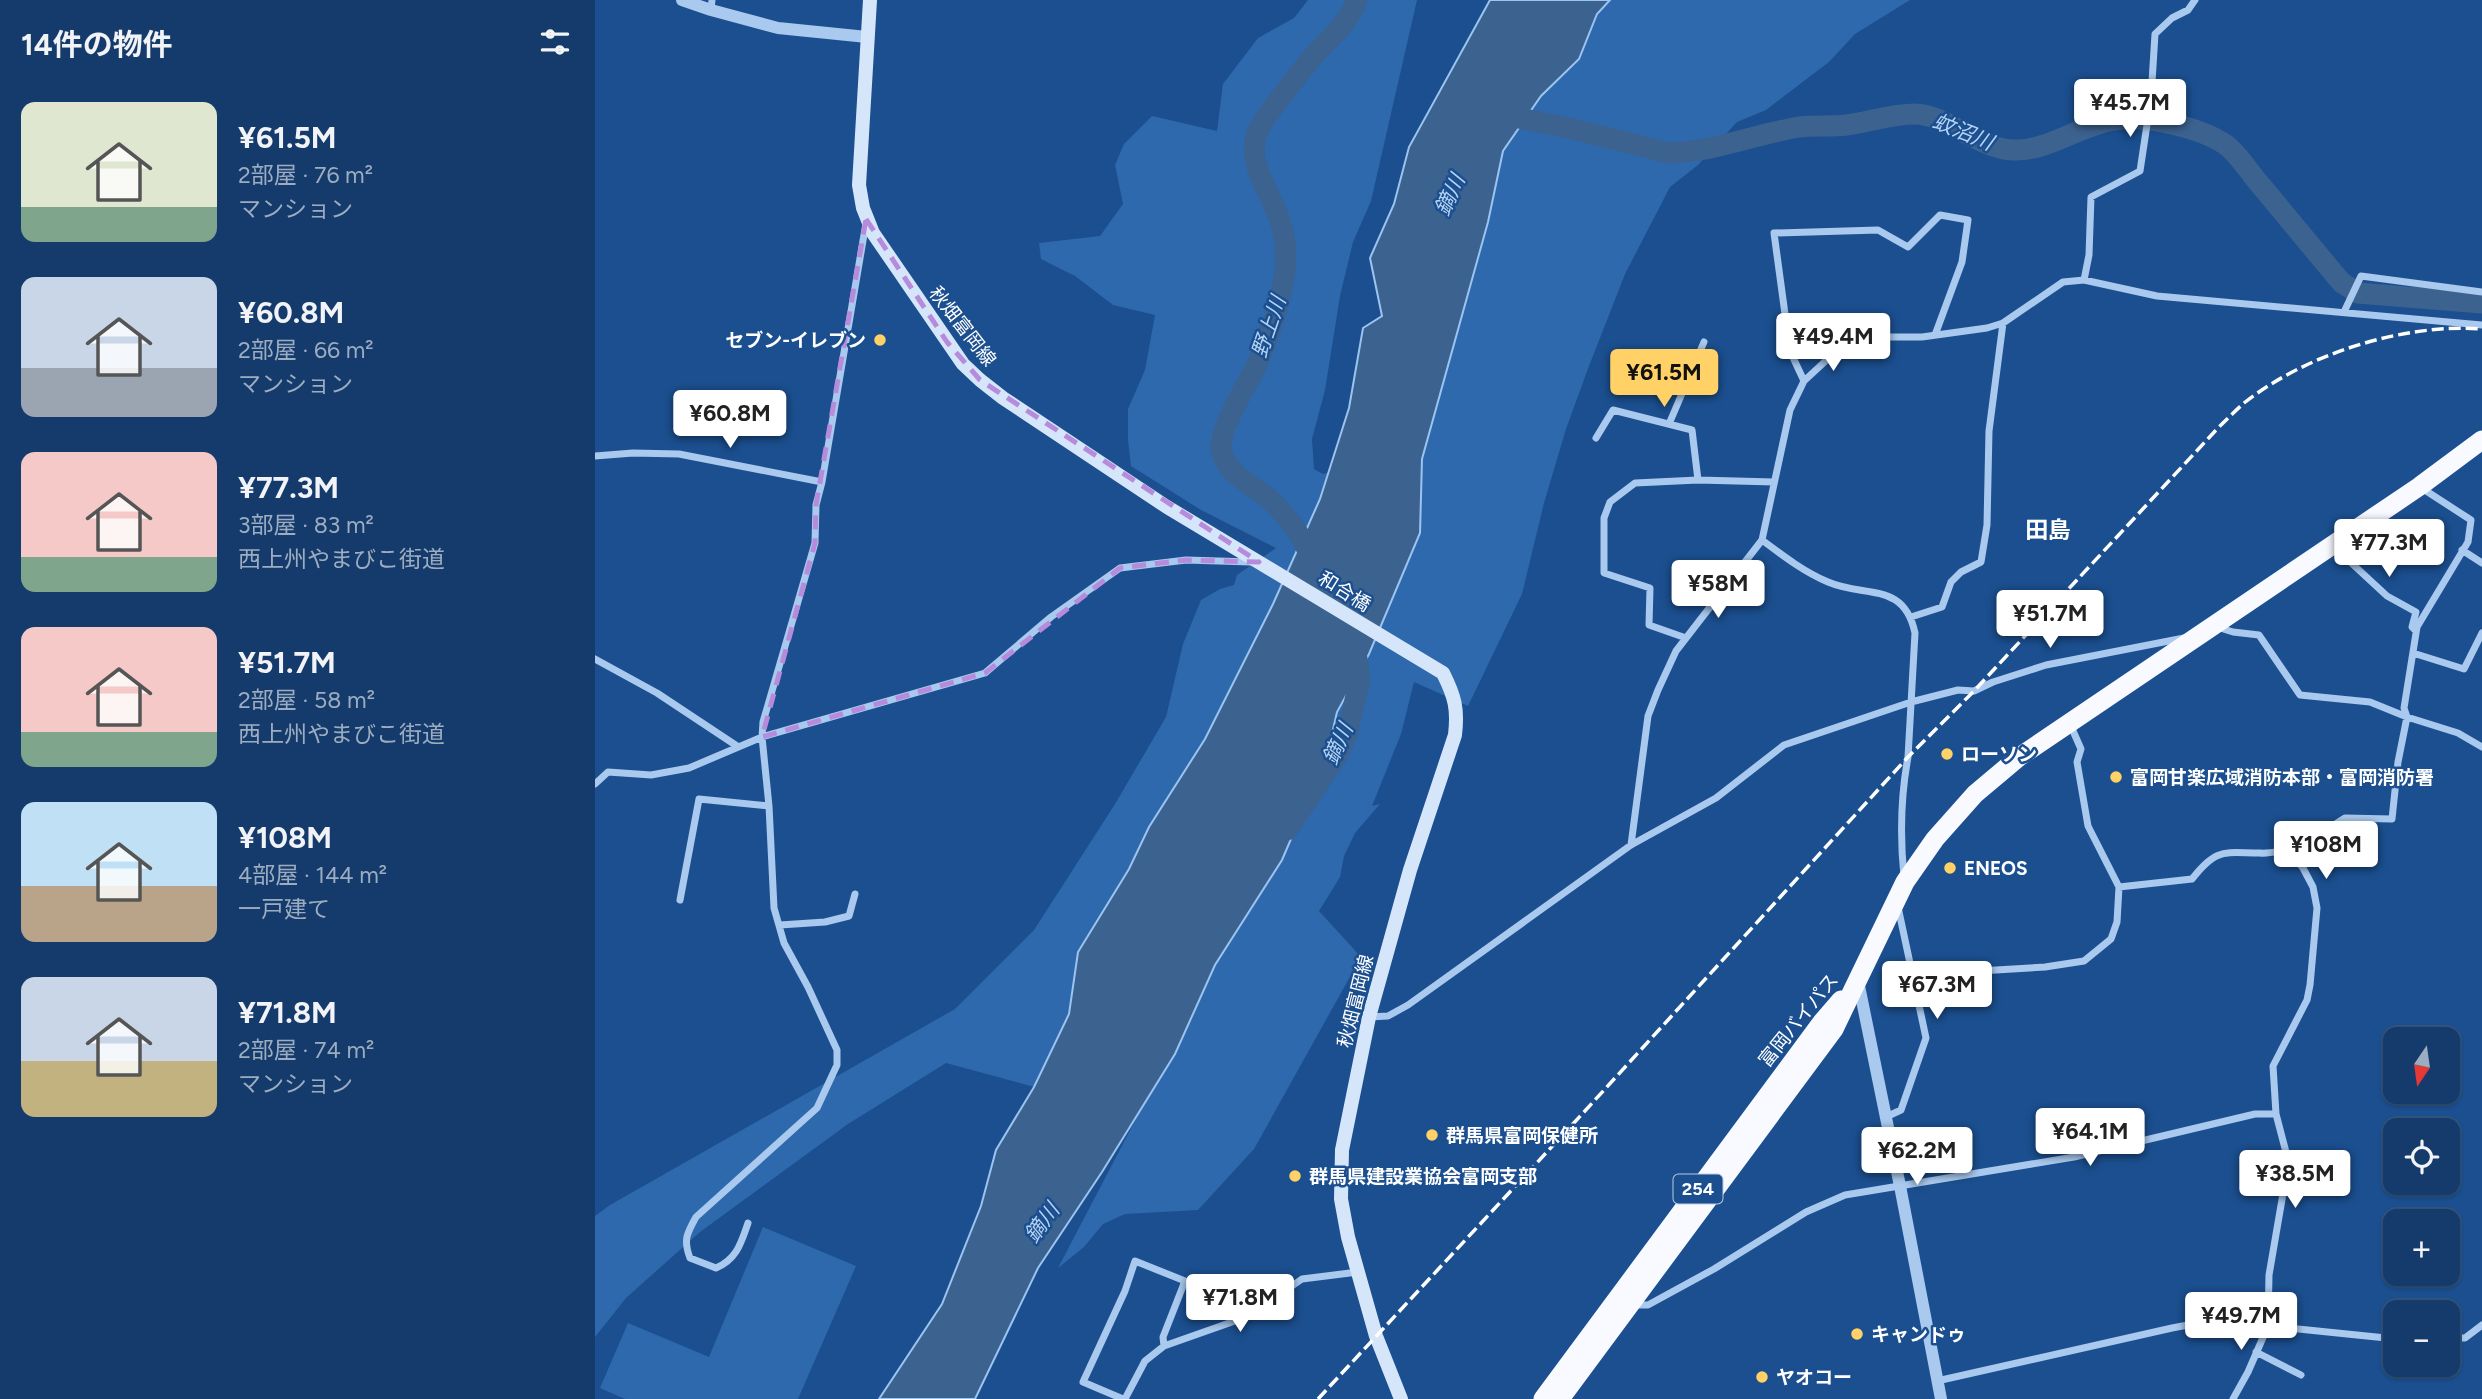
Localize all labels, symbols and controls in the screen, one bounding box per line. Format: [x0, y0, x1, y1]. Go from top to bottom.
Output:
icon: filters [536, 23, 574, 61]
text: 14件の物件 [21, 26, 173, 63]
pin: ¥45.7M [2073, 80, 2187, 139]
text: ¥45.7M [2090, 88, 2170, 116]
water label: 蚊沼川 [1929, 108, 1999, 156]
text: ¥61.5M [238, 119, 337, 156]
icon: home [77, 130, 161, 214]
text: 2部屋 · 76 m² [238, 161, 373, 189]
water label: 鏑川 [1429, 169, 1471, 219]
text: マンション [238, 195, 353, 223]
street label: 秋畑富岡線 [924, 282, 1001, 371]
water label: 野上川 [1246, 291, 1291, 361]
text: ¥60.8M [238, 294, 344, 331]
icon: home [77, 305, 161, 389]
pin: ¥49.4M [1776, 314, 1890, 373]
text: ¥49.4M [1792, 322, 1874, 350]
place label: セブン-イレブン [725, 329, 866, 352]
marker: セブン-イレブン [872, 332, 888, 348]
text: 2部屋 · 66 m² [238, 336, 374, 364]
pin: ¥61.5M [1607, 350, 1721, 409]
text: ¥61.5M [1626, 358, 1702, 386]
text: マンション [238, 370, 353, 398]
pin: ¥60.8M [673, 391, 787, 450]
text: ¥60.8M [689, 399, 771, 427]
text: ¥77.3M [238, 469, 339, 506]
icon: home [77, 480, 161, 564]
text: 3部屋 · 83 m² [238, 511, 374, 539]
district label: 田島 [2025, 516, 2071, 544]
pin: ¥77.3M [2332, 520, 2446, 579]
text: ¥77.3M [2350, 528, 2428, 556]
text: 西上州やまびこ街道 [238, 545, 445, 573]
pin: ¥58M [1677, 560, 1759, 620]
street label: 和合橋 [1314, 567, 1375, 616]
text: ¥58M [1688, 569, 1748, 597]
pin: ¥51.7M [1993, 590, 2107, 650]
text: ¥51.7M [2013, 599, 2087, 627]
text: ¥51.7M [238, 644, 336, 681]
icon: home [77, 655, 161, 739]
text: 2部屋 · 58 m² [238, 686, 375, 714]
water label: 鏑川 [1317, 718, 1359, 768]
text: 西上州やまびこ街道 [238, 720, 445, 748]
place label: ローソン [1961, 743, 2037, 766]
marker: ローソン [1939, 746, 1955, 762]
place label: 富岡甘楽広域消防本部・富岡消防署 [2130, 766, 2434, 789]
marker: 富岡甘楽広域消防本部・富岡消防署 [2108, 769, 2124, 785]
text: ¥108M [238, 819, 332, 856]
pin: ¥108M [2277, 822, 2375, 881]
icon: home [77, 830, 161, 914]
text: ¥108M [2290, 830, 2362, 858]
place label: ENEOS [1964, 857, 2028, 880]
marker: ENEOS [1942, 860, 1958, 876]
text: 4部屋 · 144 m² [238, 861, 387, 889]
text: 一戸建て [238, 895, 330, 923]
street label: 秋畑富岡線 [1333, 952, 1378, 1050]
pin: ¥67.3M [1880, 962, 1994, 1021]
street label: 富岡バイパス [1754, 969, 1843, 1072]
text: ¥67.3M [1898, 970, 1976, 998]
text: ¥71.8M [238, 994, 337, 1031]
icon: home [77, 1005, 161, 1089]
north arrow [2383, 1027, 2461, 1104]
map controls [2383, 1027, 2460, 1377]
text: 2部屋 · 74 m² [238, 1036, 374, 1064]
text: マンション [238, 1070, 353, 1098]
pin: ¥64.1M [2033, 1108, 2147, 1168]
text: ¥64.1M [2052, 1117, 2128, 1145]
button: locate [2383, 1118, 2460, 1195]
place label: 群馬県富岡保健所 [1446, 1124, 1598, 1147]
marker: 群馬県富岡保健所 [1424, 1127, 1440, 1143]
pin: ¥62.2M [1860, 1128, 1974, 1187]
text: ¥62.2M [1877, 1136, 1957, 1164]
pin: ¥38.5M [2238, 1150, 2352, 1210]
text: ¥38.5M [2255, 1159, 2335, 1187]
place label: 群馬県建設業協会富岡支部 [1309, 1165, 1537, 1188]
marker: 群馬県建設業協会富岡支部 [1287, 1168, 1303, 1184]
road number: 254 [1673, 1174, 1723, 1204]
water label: 鏑川 [1019, 1197, 1065, 1247]
button: + [2383, 1209, 2460, 1286]
pin: ¥71.8M [1183, 1274, 1297, 1334]
text: ¥71.8M [1202, 1283, 1278, 1311]
pin: ¥49.7M [2184, 1292, 2298, 1352]
button: − [2383, 1300, 2460, 1377]
text: ¥49.7M [2201, 1301, 2281, 1329]
place label: キャンドゥ [1871, 1323, 1966, 1346]
marker: キャンドゥ [1849, 1326, 1865, 1342]
place label: ヤオコー [1776, 1366, 1852, 1389]
marker: ヤオコー [1754, 1369, 1770, 1385]

